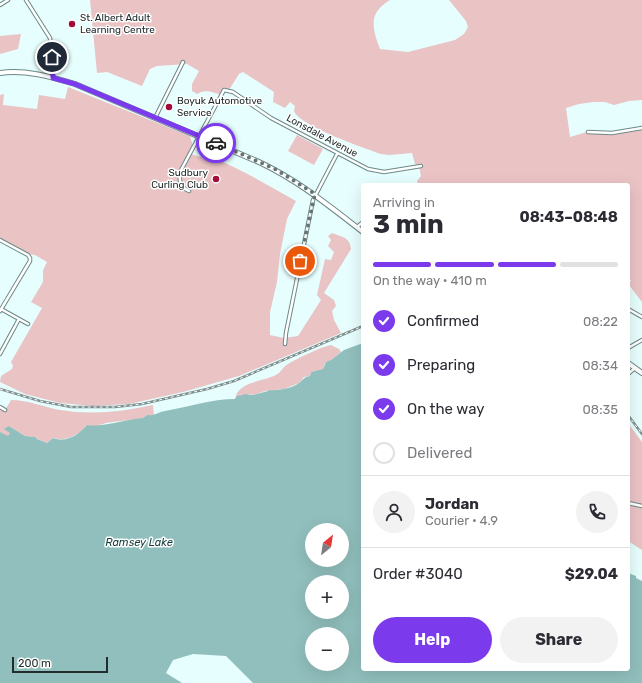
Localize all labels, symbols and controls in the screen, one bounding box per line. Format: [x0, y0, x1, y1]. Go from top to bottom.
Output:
place label: St. Albert Adult Learning Centre [80, 12, 155, 36]
marker: St. Albert Adult Learning Centre [67, 19, 77, 29]
pin [35, 40, 69, 74]
icon: home [41, 46, 63, 68]
place label: Boyuk Automotive Service [177, 95, 263, 119]
marker: Boyuk Automotive Service [164, 102, 174, 112]
street label: Lonsdale Avenue [284, 112, 360, 160]
courier [196, 123, 236, 163]
icon: car [205, 132, 227, 154]
place label: Sudbury Curling Club [151, 167, 208, 191]
marker: Sudbury Curling Club [211, 174, 221, 184]
text: Arriving in [373, 195, 435, 210]
text: 08:43–08:48 [519, 208, 618, 226]
text: 3 min [373, 209, 444, 240]
pin [283, 244, 317, 278]
icon: bag [289, 250, 311, 272]
text: On the way · 410 m [373, 273, 487, 288]
icon: check [373, 310, 395, 332]
text: Confirmed [407, 312, 479, 330]
text: 08:22 [583, 314, 618, 329]
icon: check [373, 354, 395, 376]
text: Preparing [407, 356, 475, 374]
text: 08:34 [582, 358, 618, 373]
icon: check [373, 398, 395, 420]
text: On the way [407, 400, 485, 418]
text: 08:35 [583, 402, 618, 417]
text: Delivered [407, 444, 472, 462]
button: person [373, 491, 415, 533]
button: phone [576, 491, 618, 533]
text: Jordan [425, 495, 479, 513]
text: Courier · 4.9 [425, 513, 498, 528]
north arrow [305, 523, 349, 567]
map controls [305, 523, 349, 671]
water label: Ramsey Lake [105, 536, 173, 549]
text: Order #3040 [373, 565, 463, 583]
text: $29.04 [565, 565, 618, 583]
button: + [305, 575, 349, 619]
button: Help [373, 617, 492, 663]
button: Share [500, 617, 618, 663]
button: − [305, 627, 349, 671]
scale bar [12, 655, 108, 674]
text: 200 m [18, 657, 51, 670]

